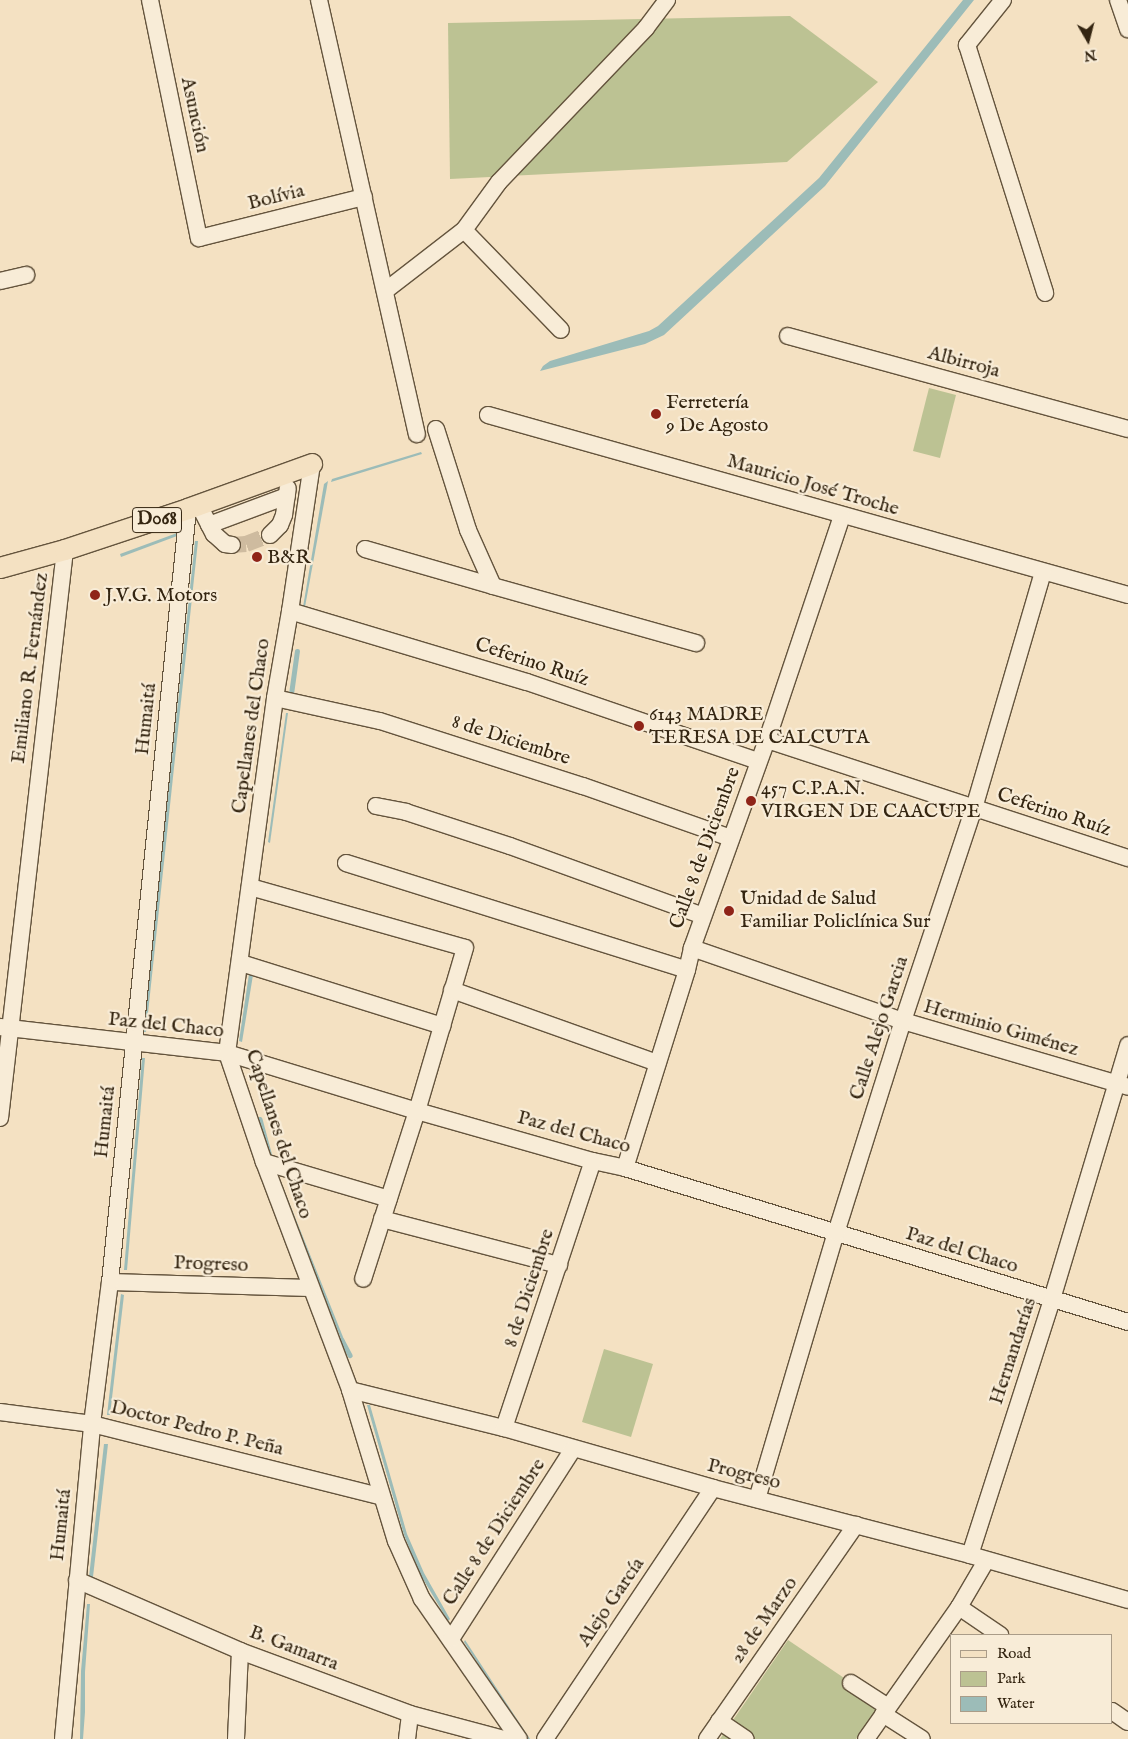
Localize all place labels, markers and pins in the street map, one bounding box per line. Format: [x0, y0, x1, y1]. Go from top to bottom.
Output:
place label: Ferretería 9 De Agosto [666, 390, 768, 437]
marker: Ferretería 9 De Agosto [650, 408, 662, 420]
place label: B&R [267, 545, 310, 569]
marker: B&R [251, 551, 263, 563]
place label: J.V.G. Motors [105, 583, 217, 607]
marker: J.V.G. Motors [89, 589, 101, 601]
place label: 6143 MADRE TERESA DE CALCUTA [649, 702, 870, 749]
marker: 6143 MADRE TERESA DE CALCUTA [633, 720, 645, 732]
place label: 457 C.P.A.N. VIRGEN DE CAACUPE [761, 777, 981, 824]
marker: 457 C.P.A.N. VIRGEN DE CAACUPE [745, 795, 757, 807]
place label: Unidad de Salud Familiar Policlínica Sur [740, 887, 931, 934]
marker: Unidad de Salud Familiar Policlínica Sur [722, 904, 736, 918]

